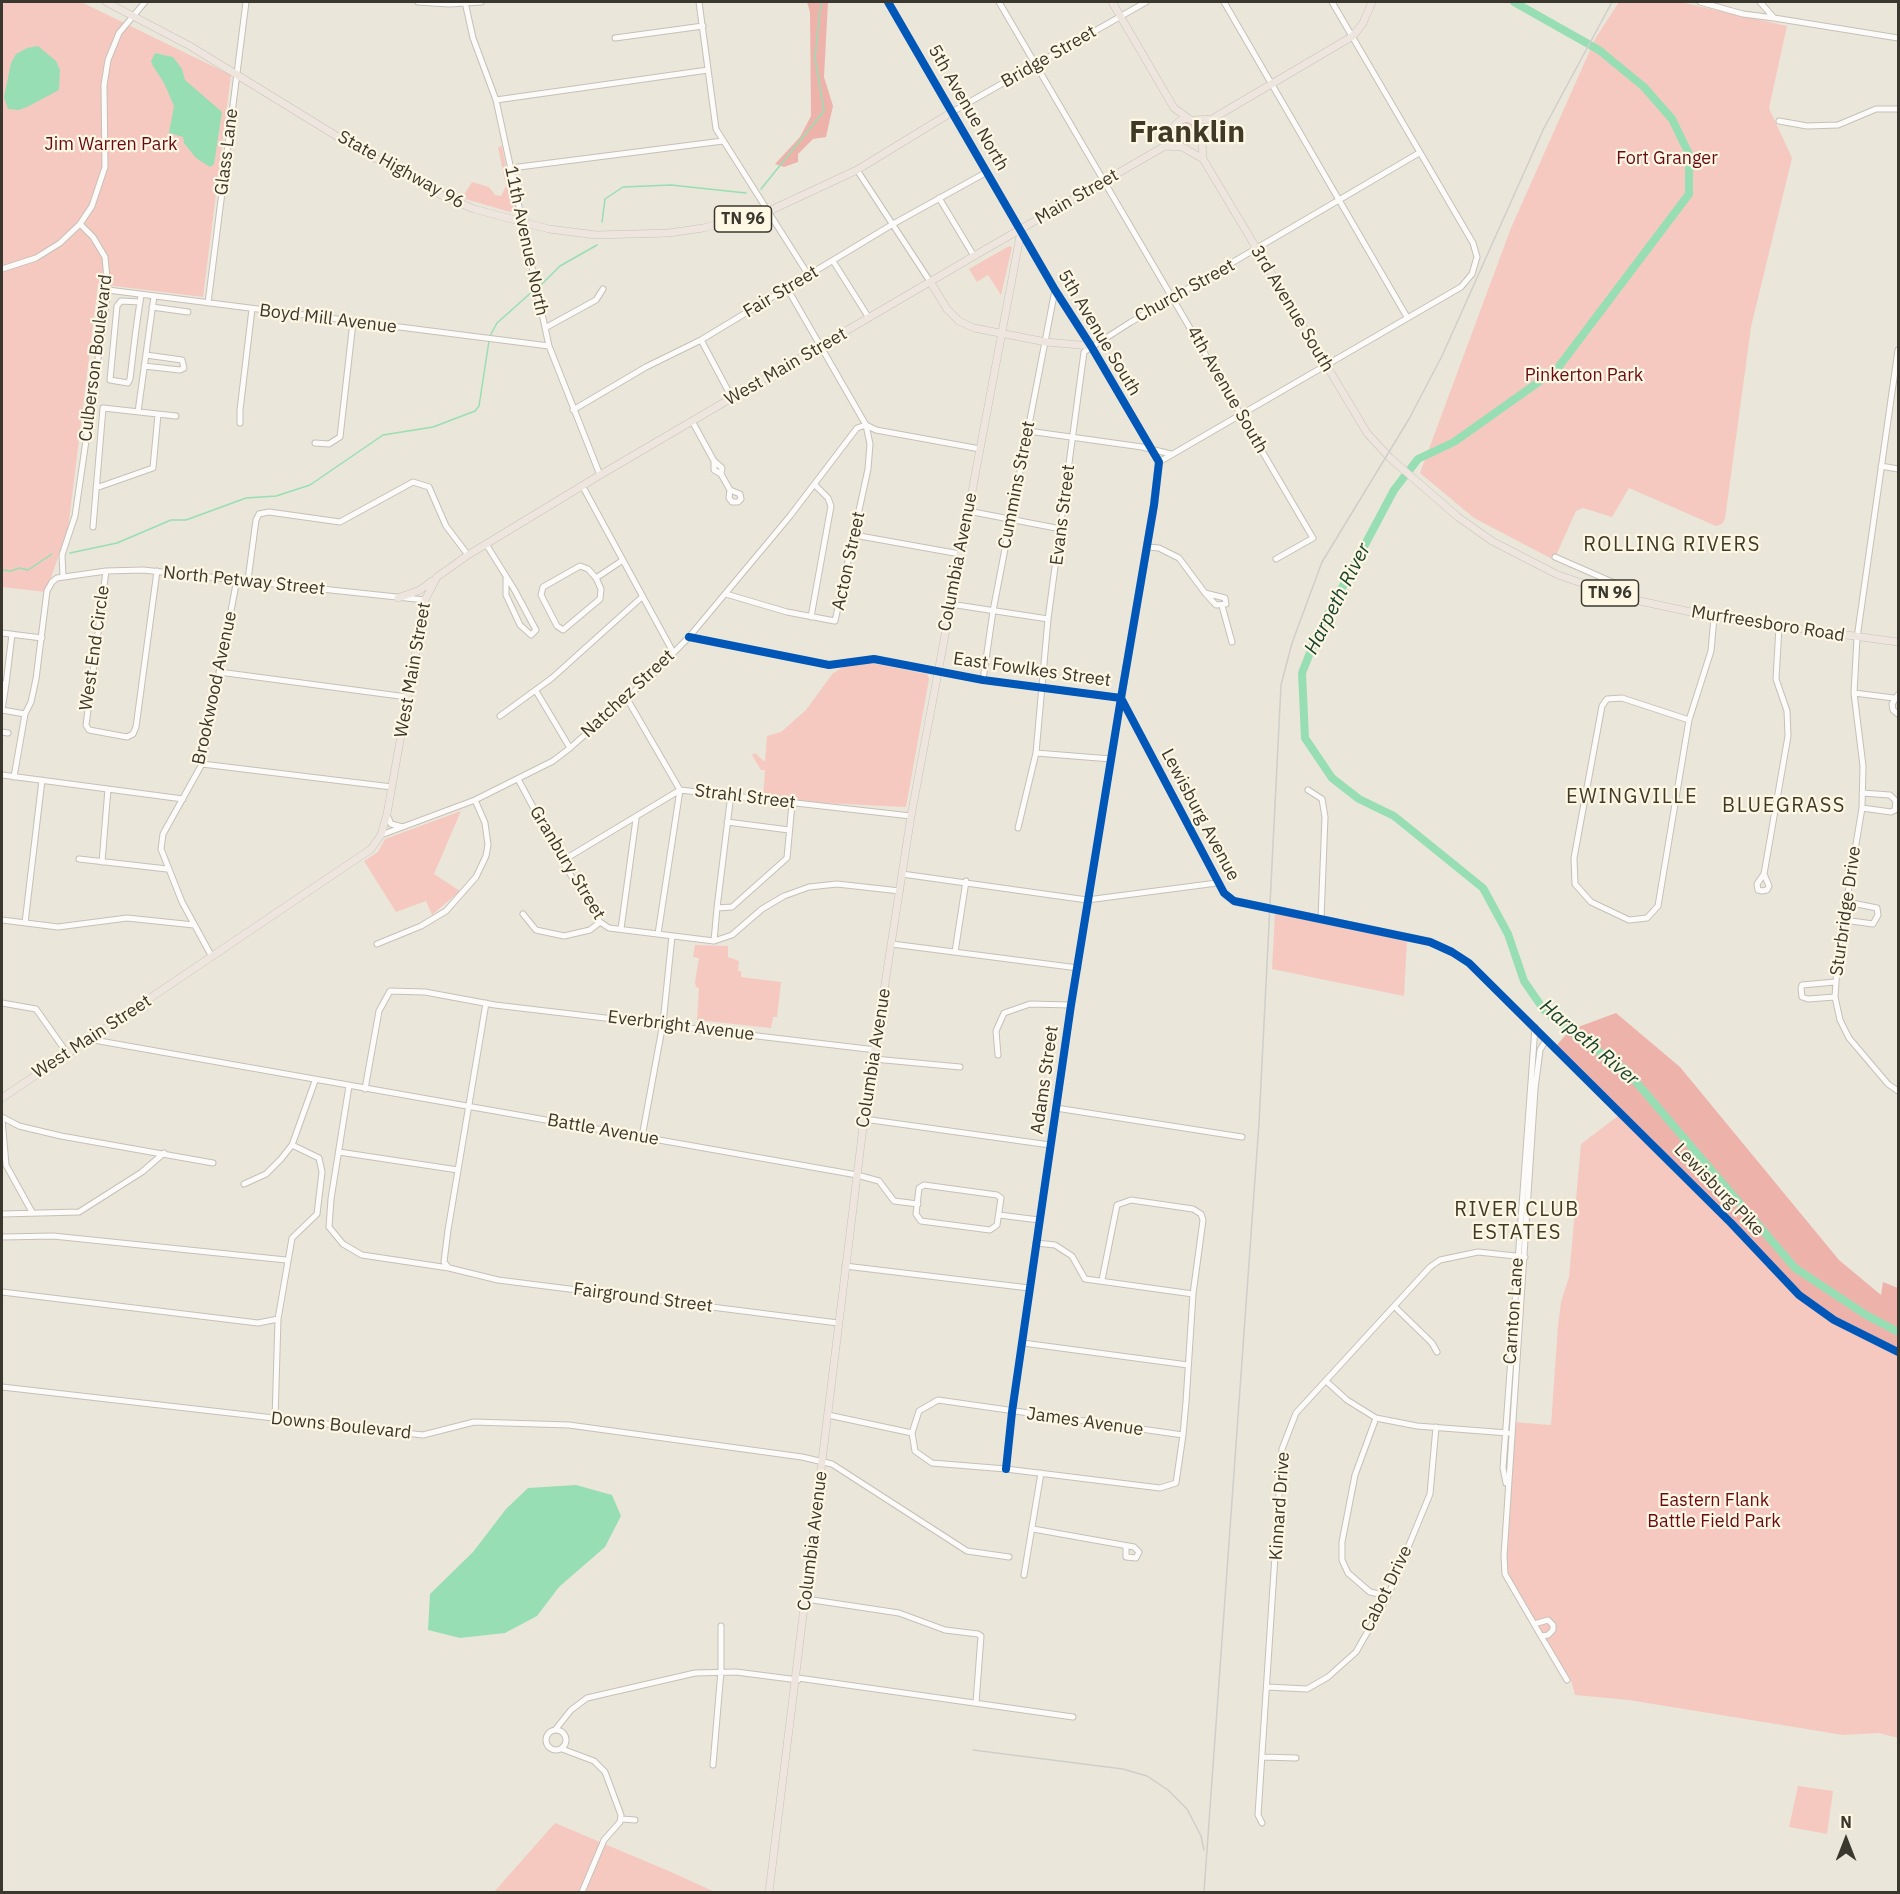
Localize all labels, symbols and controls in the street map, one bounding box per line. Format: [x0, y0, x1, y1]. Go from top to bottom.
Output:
street label: Bridge Street [998, 21, 1100, 93]
street label: 5th Avenue North [923, 41, 1013, 175]
street label: Glass Lane [211, 107, 243, 197]
district label: Franklin [1129, 115, 1245, 151]
street label: State Highway 96 [334, 126, 468, 214]
park label: Jim Warren Park [44, 134, 178, 156]
park label: Fort Granger [1616, 148, 1718, 170]
street label: 11th Avenue North [500, 164, 552, 318]
street label: Main Street [1032, 165, 1122, 229]
road number: TN 96 [714, 206, 771, 232]
street label: 3rd Avenue South [1246, 242, 1338, 376]
street label: Church Street [1131, 255, 1239, 327]
street label: Fair Street [740, 261, 822, 323]
street label: 5th Avenue South [1053, 266, 1145, 400]
street label: Culberson Boulevard [75, 273, 117, 443]
street label: Boyd Mill Avenue [258, 300, 398, 338]
street label: West Main Street [721, 323, 851, 411]
street label: 4th Avenue South [1182, 323, 1272, 457]
park label: Pinkerton Park [1525, 365, 1643, 387]
street label: Cummins Street [994, 419, 1040, 551]
street label: Evans Street [1046, 463, 1080, 567]
street label: Columbia Avenue [934, 491, 982, 633]
street label: Acton Street [828, 509, 870, 613]
district label: ROLLING RIVERS [1583, 533, 1761, 557]
water label: Harpeth River [1300, 539, 1376, 659]
street label: North Petway Street [162, 562, 326, 600]
road number: TN 96 [1582, 580, 1638, 606]
street label: West End Circle [76, 584, 114, 712]
street label: West Main Street [390, 600, 436, 740]
street label: Murfreesboro Road [1690, 601, 1846, 647]
street label: Brookwood Avenue [188, 609, 242, 767]
street label: Natchez Street [577, 645, 679, 743]
street label: East Fowlkes Street [952, 648, 1112, 692]
street label: Lewisburg Avenue [1156, 745, 1244, 885]
street label: Strahl Street [693, 780, 797, 814]
district label: EWINGVILLE [1566, 785, 1698, 809]
district label: BLUEGRASS [1722, 794, 1846, 818]
street label: Granbury Street [525, 802, 609, 924]
street label: Sturbridge Drive [1826, 845, 1866, 977]
street label: Columbia Avenue [852, 987, 896, 1129]
street label: West Main Street [28, 991, 156, 1083]
water label: Harpeth River [1535, 995, 1643, 1091]
street label: Everbright Avenue [606, 1006, 756, 1046]
street label: Adams Street [1027, 1024, 1063, 1136]
street label: Battle Avenue [545, 1110, 661, 1150]
street label: Lewisburg Pike [1669, 1139, 1769, 1241]
district label: RIVER CLUB ESTATES [1454, 1198, 1580, 1245]
street label: Carnton Lane [1499, 1257, 1529, 1365]
street label: Fairground Street [572, 1279, 714, 1317]
street label: James Avenue [1025, 1403, 1145, 1441]
street label: Downs Boulevard [270, 1408, 412, 1444]
street label: Kinnard Drive [1265, 1451, 1295, 1561]
street label: Columbia Avenue [794, 1470, 832, 1612]
park label: Eastern Flank Battle Field Park [1647, 1490, 1781, 1532]
street label: Cabot Drive [1357, 1542, 1417, 1636]
north arrow [1816, 1810, 1876, 1870]
text: N [1840, 1812, 1852, 1832]

